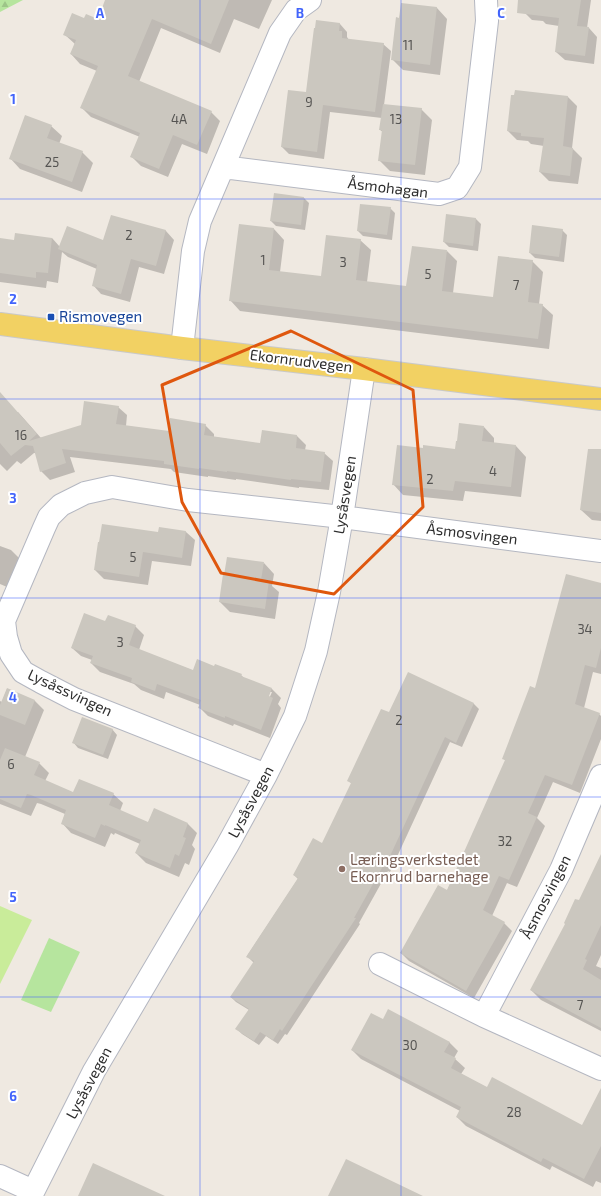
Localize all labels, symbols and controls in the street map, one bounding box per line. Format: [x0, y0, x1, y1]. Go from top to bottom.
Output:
text: A [96, 5, 105, 21]
text: B [296, 5, 304, 21]
text: C [497, 5, 505, 21]
house number: 11 [403, 37, 413, 53]
text: 1 [10, 91, 16, 107]
house number: 9 [305, 94, 313, 110]
house number: 4A [171, 111, 187, 127]
house number: 13 [390, 111, 402, 127]
house number: 25 [45, 154, 59, 170]
street label: Åsmohagan [347, 173, 429, 201]
house number: 2 [125, 227, 133, 243]
house number: 1 [260, 252, 266, 268]
house number: 3 [339, 254, 347, 270]
house number: 5 [425, 266, 432, 282]
house number: 7 [513, 277, 520, 293]
text: 2 [9, 291, 17, 307]
place label: Rismovegen [59, 307, 142, 325]
marker: Rismovegen [46, 312, 56, 322]
street label: Ekornrudvegen [249, 345, 353, 375]
house number: 16 [15, 427, 27, 443]
street label: Lysåsvegen [329, 454, 359, 535]
house number: 4 [489, 463, 497, 479]
house number: 2 [426, 471, 434, 487]
text: 3 [9, 490, 17, 506]
street label: Åsmosvingen [426, 518, 519, 548]
house number: 5 [130, 549, 137, 565]
house number: 34 [577, 621, 593, 637]
house number: 3 [116, 634, 124, 650]
street label: Lysåssvingen [25, 665, 116, 720]
text: 4 [9, 689, 17, 705]
house number: 2 [395, 712, 403, 728]
house number: 6 [7, 756, 15, 772]
street label: Lysåsvegen [224, 762, 277, 841]
house number: 32 [498, 833, 512, 849]
place label: Læringsverkstedet Ekornrud barnehage [350, 850, 488, 885]
street label: Åsmosvingen [516, 852, 574, 941]
marker: Læringsverkstedet Ekornrud barnehage [337, 864, 347, 874]
text: 5 [9, 889, 17, 905]
house number: 7 [577, 997, 584, 1013]
house number: 30 [402, 1037, 418, 1053]
street label: Lysåsvegen [62, 1043, 115, 1122]
text: 6 [9, 1088, 17, 1104]
house number: 28 [506, 1104, 522, 1120]

